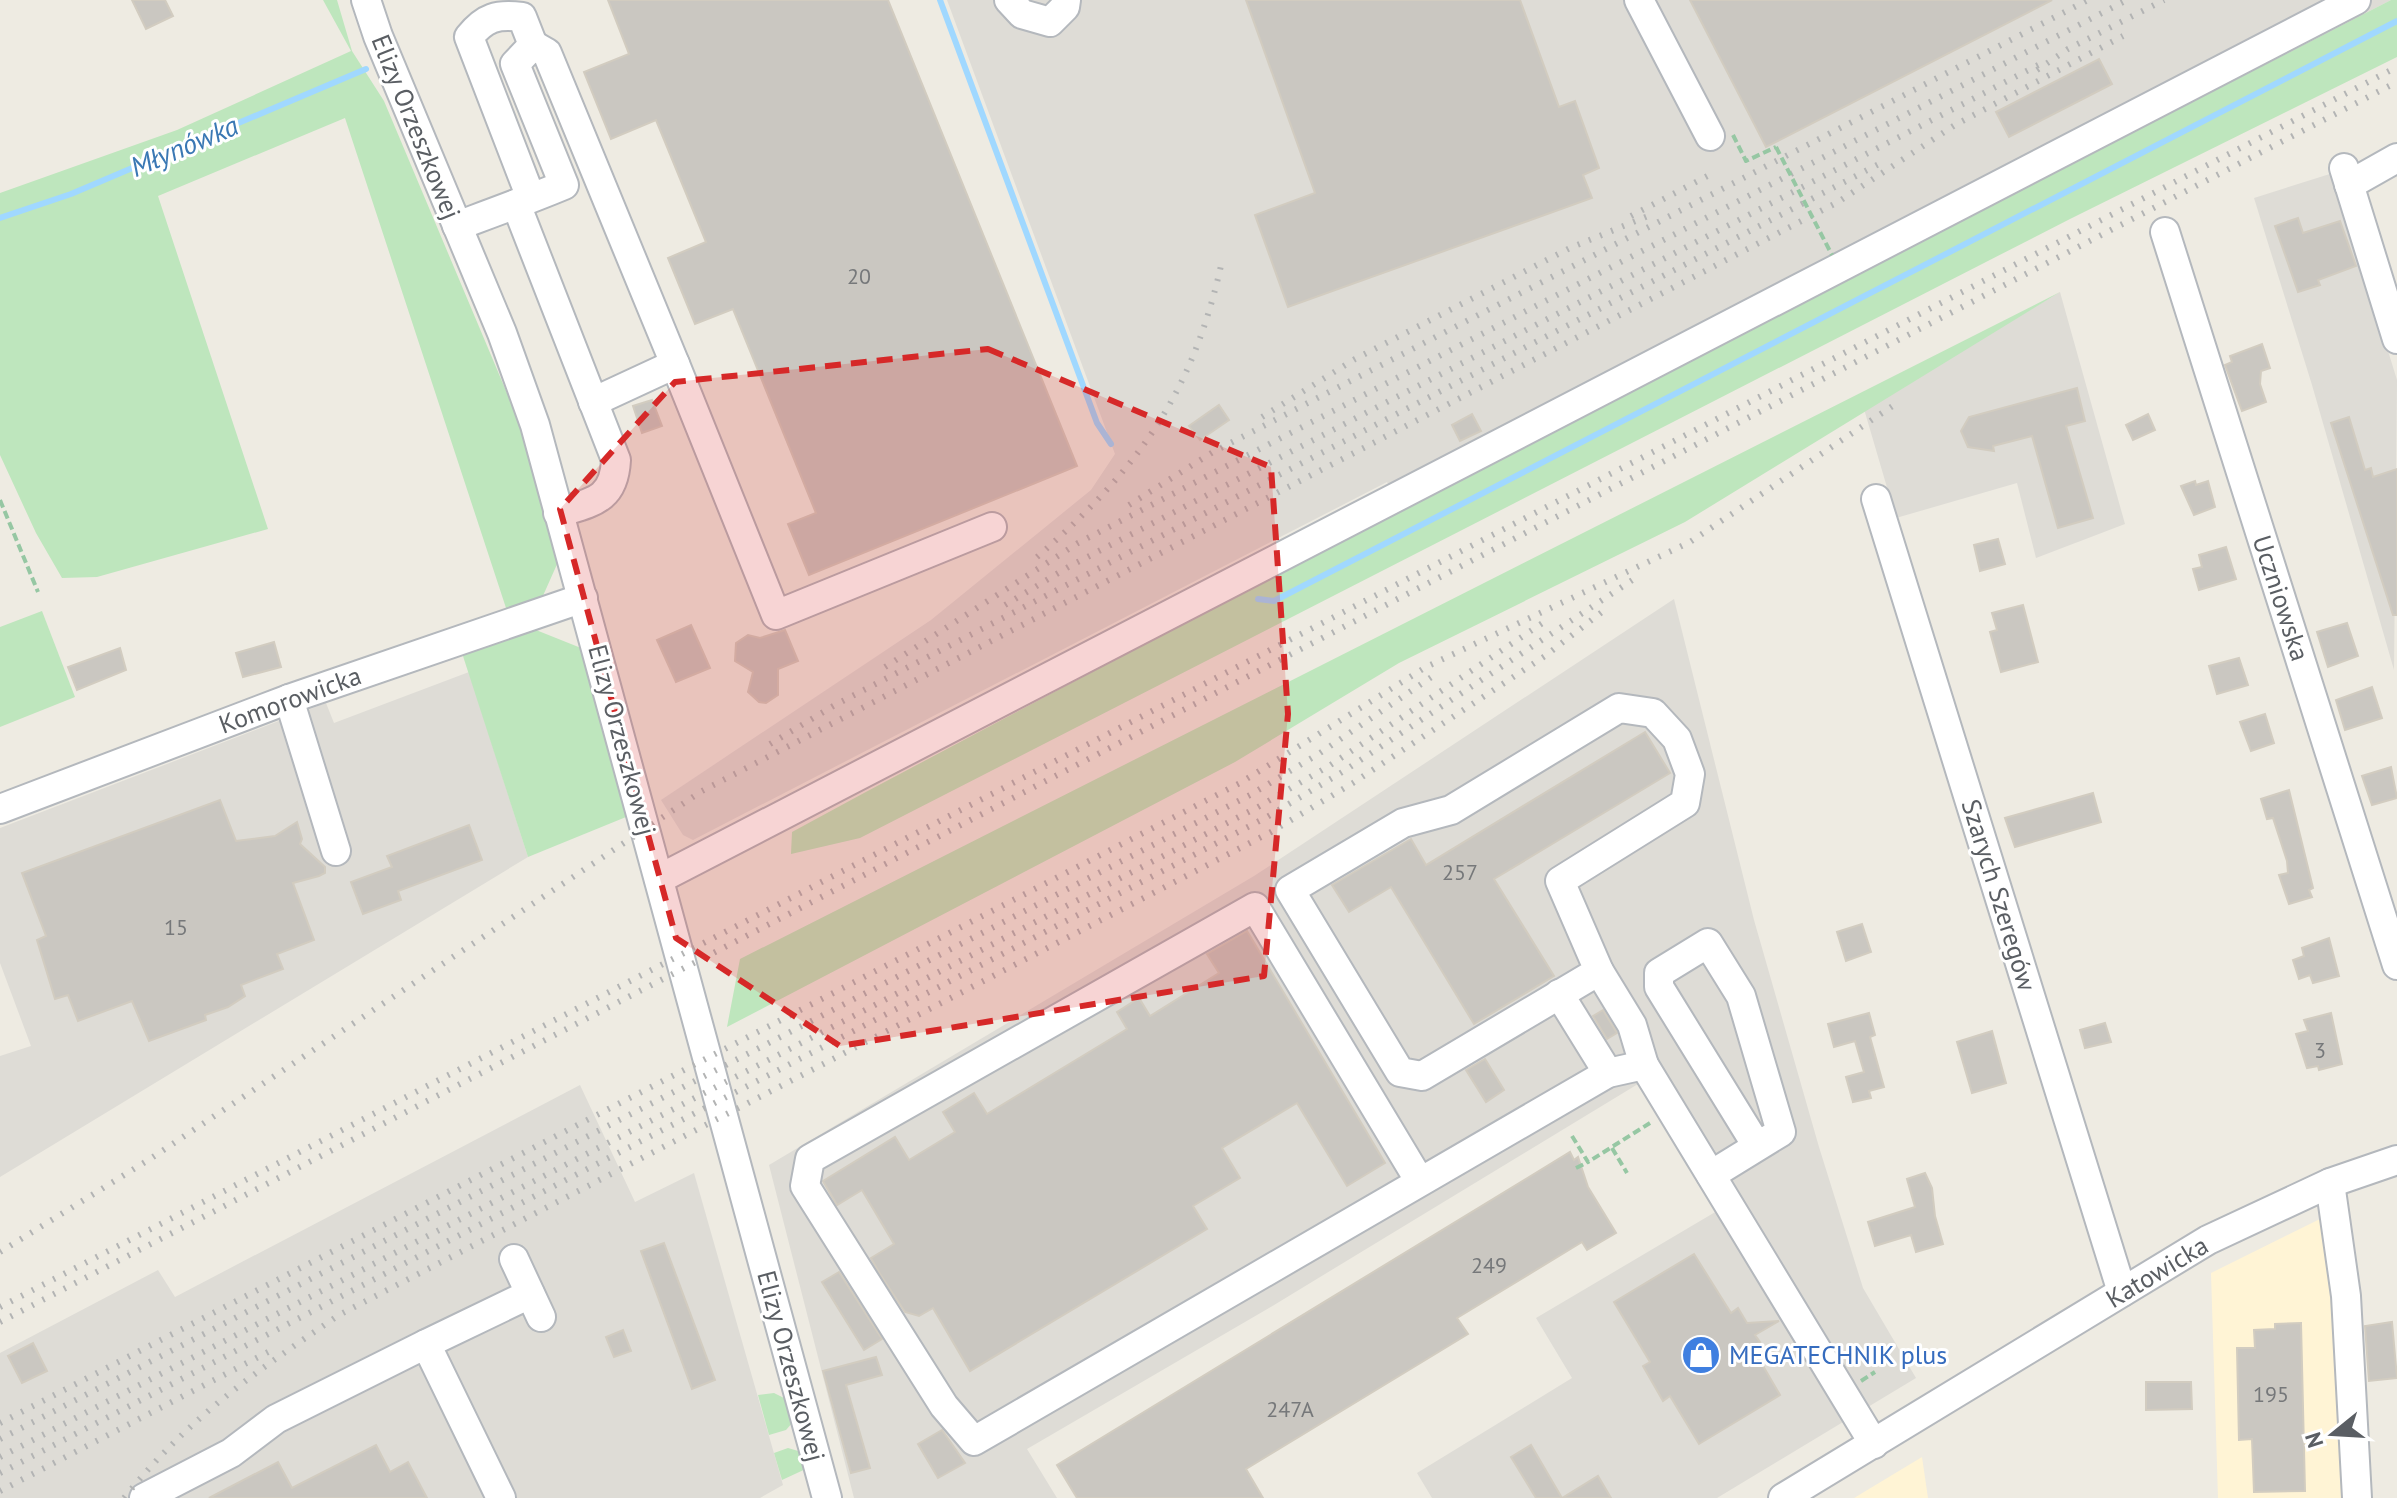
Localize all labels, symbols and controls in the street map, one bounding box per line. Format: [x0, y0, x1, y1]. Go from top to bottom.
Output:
street label: Elizy Orzeszkowej [364, 30, 469, 224]
water label: Młynówka [124, 106, 244, 185]
house number: 20 [847, 262, 871, 290]
street label: Uczniowska [2246, 531, 2317, 665]
street label: Elizy Orzeszkowej [581, 641, 664, 839]
street label: Komorowicka [214, 659, 366, 741]
street label: Szarych Szeregów [1955, 795, 2044, 995]
house number: 257 [1442, 858, 1478, 886]
house number: 15 [164, 913, 188, 941]
house number: 3 [2314, 1036, 2326, 1064]
street label: Katowicka [2100, 1228, 2214, 1315]
house number: 249 [1471, 1251, 1507, 1279]
street label: Elizy Orzeszkowej [750, 1267, 833, 1465]
shop icon: MEGATECHNIK plus [1680, 1334, 1722, 1376]
place label: MEGATECHNIK plus [1729, 1338, 1947, 1371]
house number: 195 [2253, 1380, 2289, 1408]
north arrow [2293, 1394, 2373, 1474]
house number: 247A [1266, 1395, 1314, 1423]
text: N [2298, 1429, 2330, 1451]

